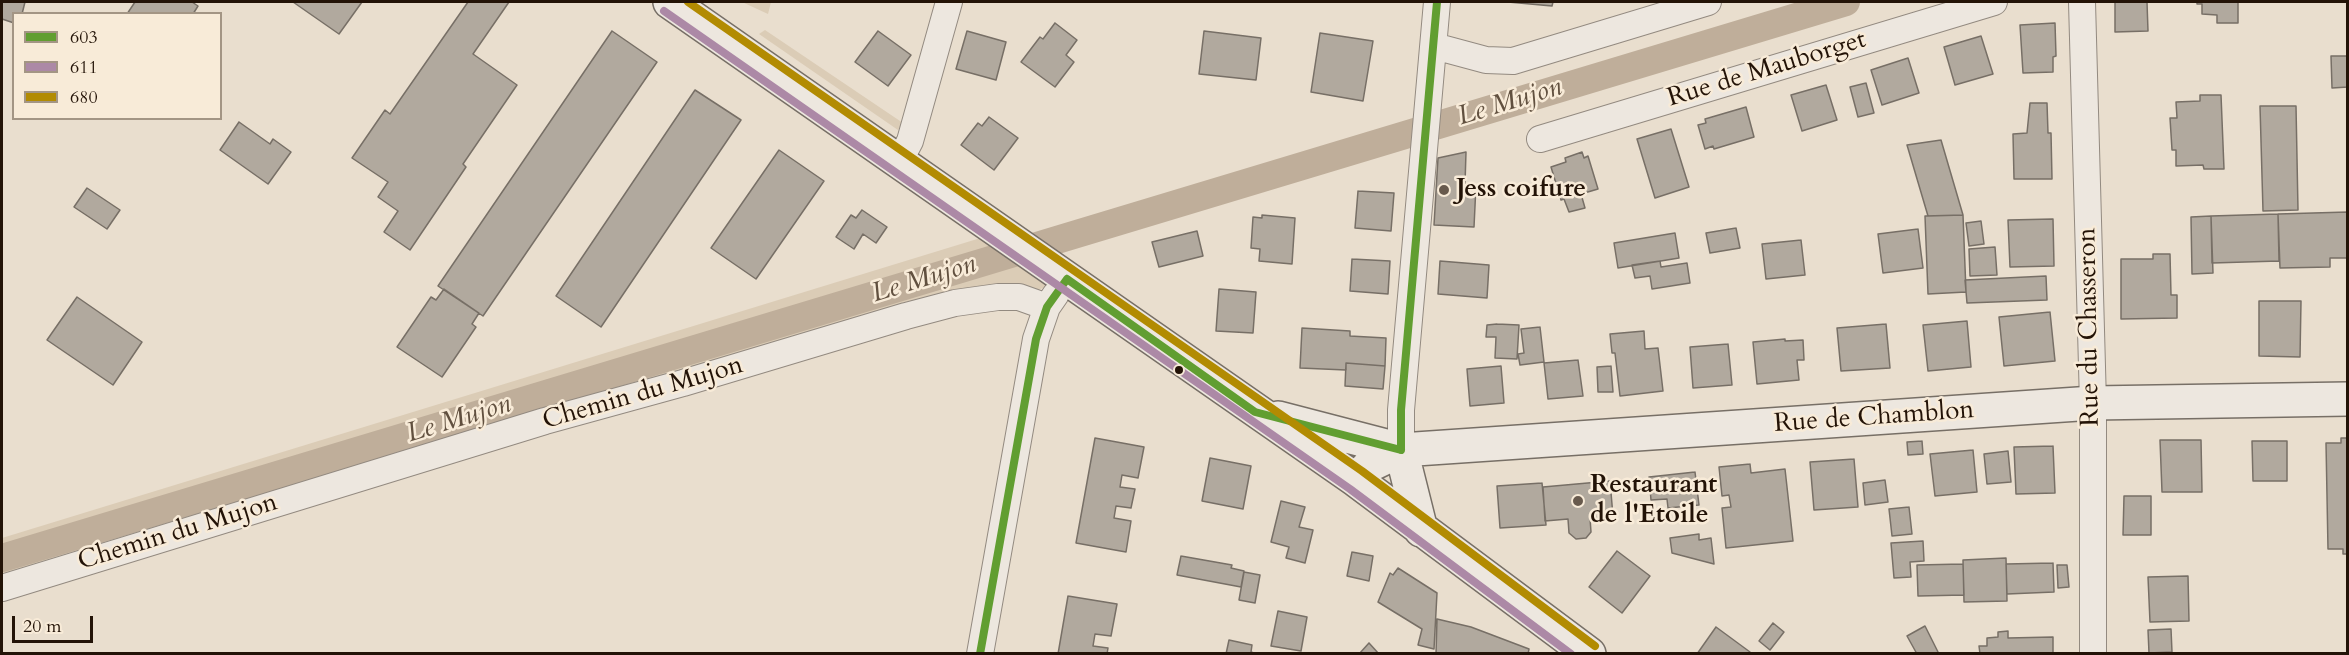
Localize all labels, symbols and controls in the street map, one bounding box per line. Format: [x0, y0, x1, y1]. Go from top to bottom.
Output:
legend [12, 12, 222, 120]
text: 603 [70, 25, 98, 50]
street label: Rue de Mauborget [1664, 25, 1870, 115]
text: 611 [70, 55, 98, 80]
water label: Le Mujon [1454, 72, 1566, 134]
text: 680 [70, 85, 98, 110]
place label: Jess coifure [1456, 174, 1586, 206]
marker: Jess coifure [1437, 183, 1451, 197]
street label: Rue du Chasseron [2073, 227, 2107, 427]
water label: Le Mujon [868, 249, 980, 311]
street label: Chemin du Mujon [539, 350, 747, 438]
unlabelled marker [1173, 364, 1185, 376]
water label: Le Mujon [403, 389, 515, 451]
street label: Rue de Chamblon [1773, 395, 1975, 441]
place label: Restaurant de l'Etoile [1590, 470, 1717, 532]
street label: Chemin du Mujon [74, 488, 282, 578]
marker: Restaurant de l'Etoile [1571, 494, 1585, 508]
scale bar [15, 604, 96, 642]
text: 20 m [23, 614, 62, 639]

